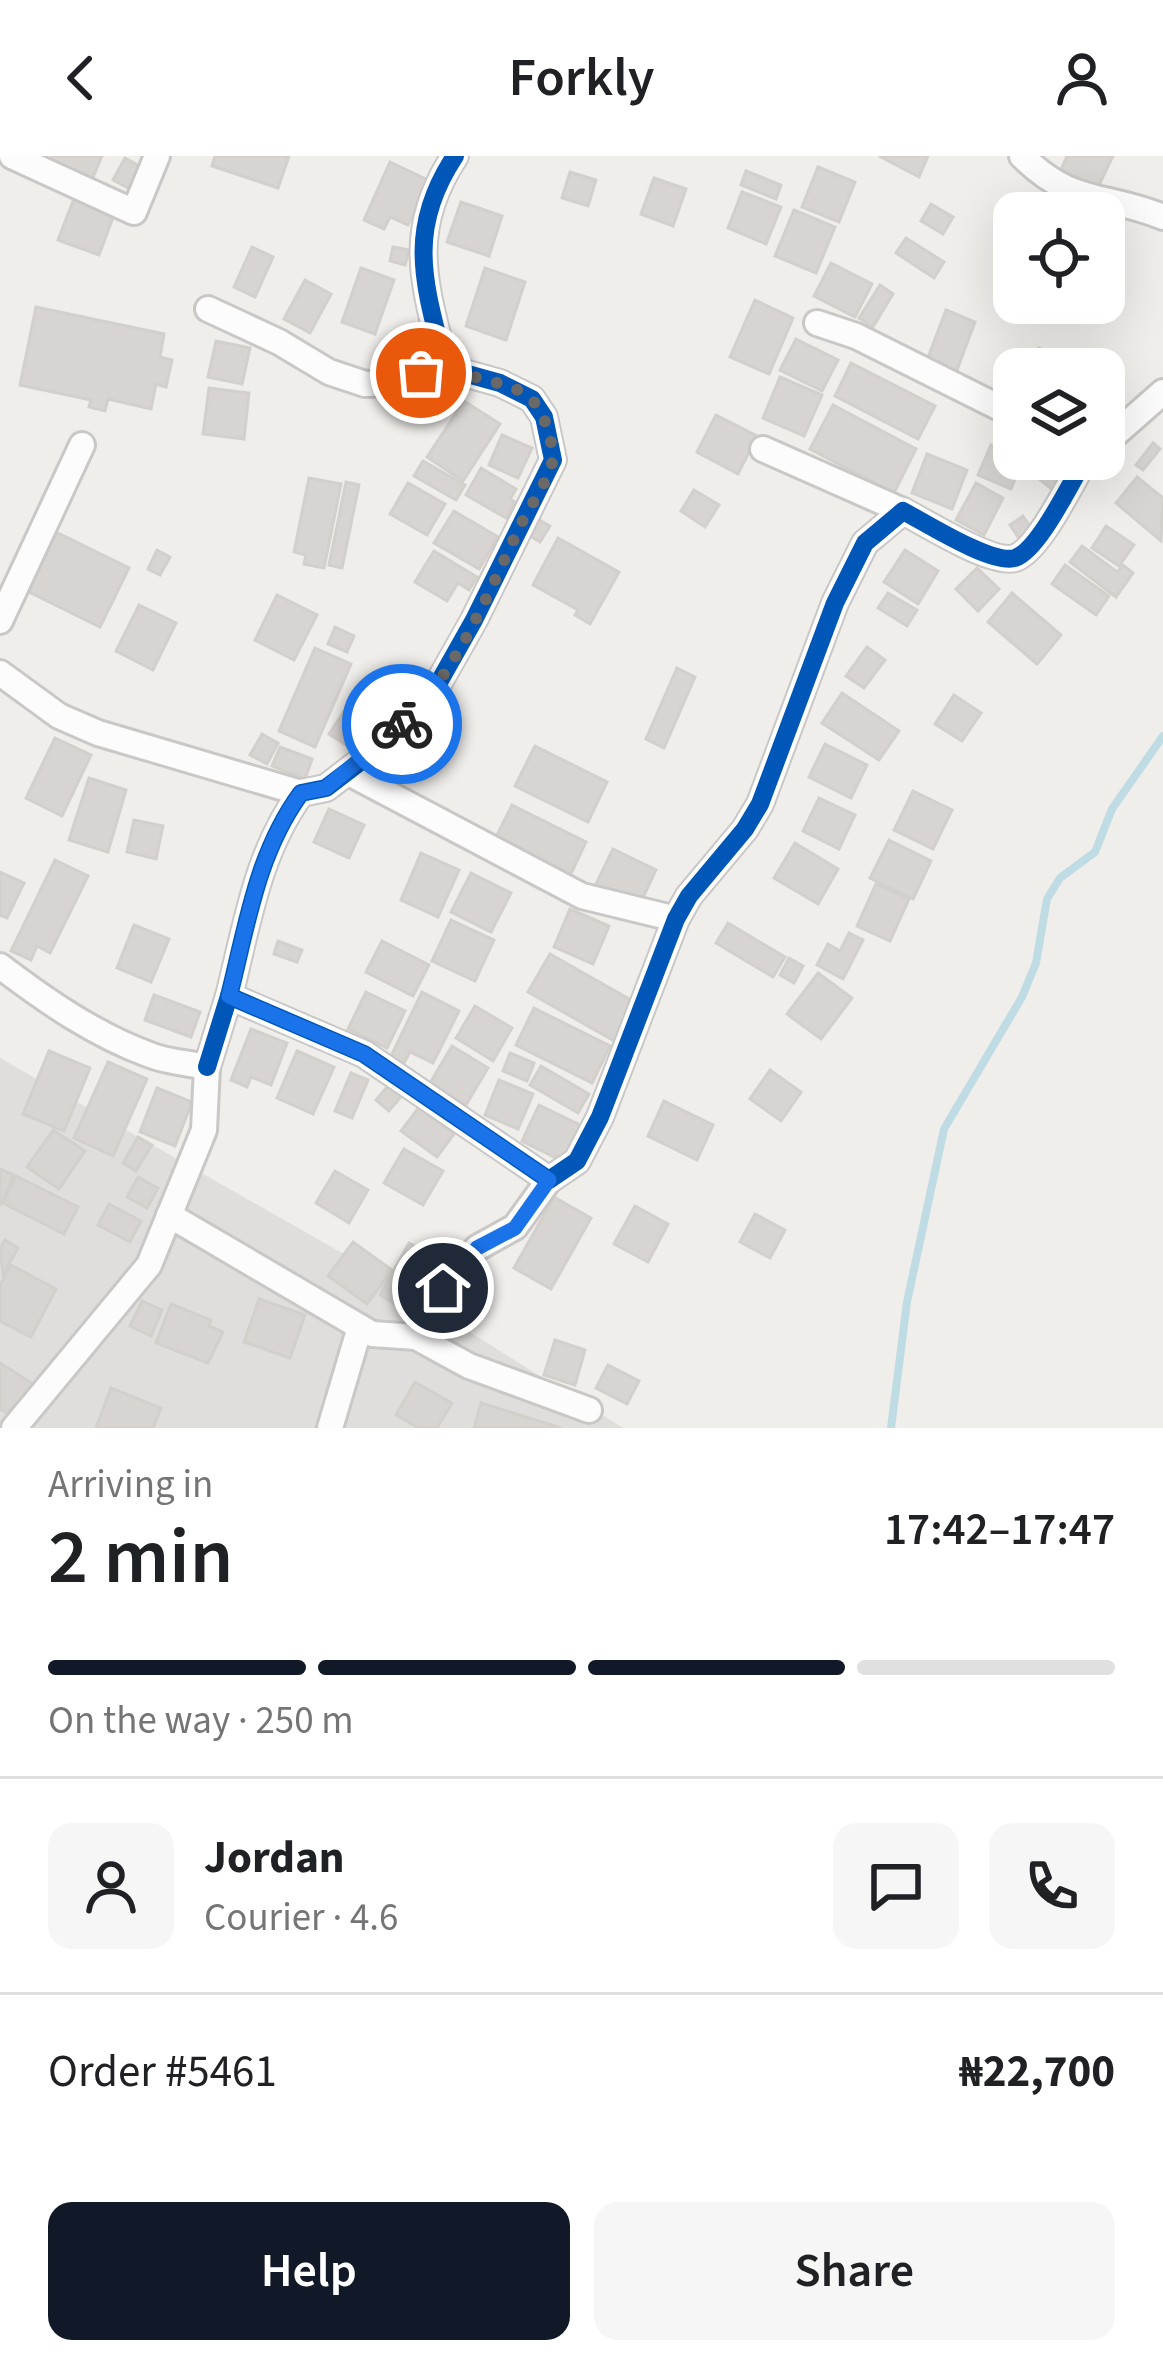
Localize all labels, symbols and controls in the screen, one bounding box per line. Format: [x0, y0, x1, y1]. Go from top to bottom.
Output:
text: Forkly [508, 40, 655, 117]
icon: back [48, 45, 114, 111]
icon: person [1049, 45, 1115, 111]
map controls [993, 192, 1125, 480]
button: locate [993, 192, 1125, 324]
pin [370, 322, 472, 424]
icon: bag [388, 340, 454, 406]
button: layers [993, 348, 1125, 480]
courier [342, 664, 462, 784]
icon: bike [369, 691, 435, 757]
pin [392, 1237, 494, 1339]
icon: home [410, 1255, 476, 1321]
text: Arriving in [48, 1457, 213, 1513]
text: 17:42–17:47 [884, 1498, 1115, 1562]
text: 2 min [48, 1502, 233, 1613]
text: On the way · 250 m [48, 1693, 354, 1749]
button: person [48, 1823, 174, 1949]
button: chat [833, 1823, 959, 1949]
button: phone [989, 1823, 1115, 1949]
text: Jordan [204, 1826, 345, 1890]
text: Courier · 4.6 [204, 1890, 398, 1946]
text: Order #5461 [48, 2040, 277, 2104]
text: ₦22,700 [959, 2040, 1115, 2104]
button: Help [48, 2202, 570, 2340]
button: Share [594, 2202, 1115, 2340]

